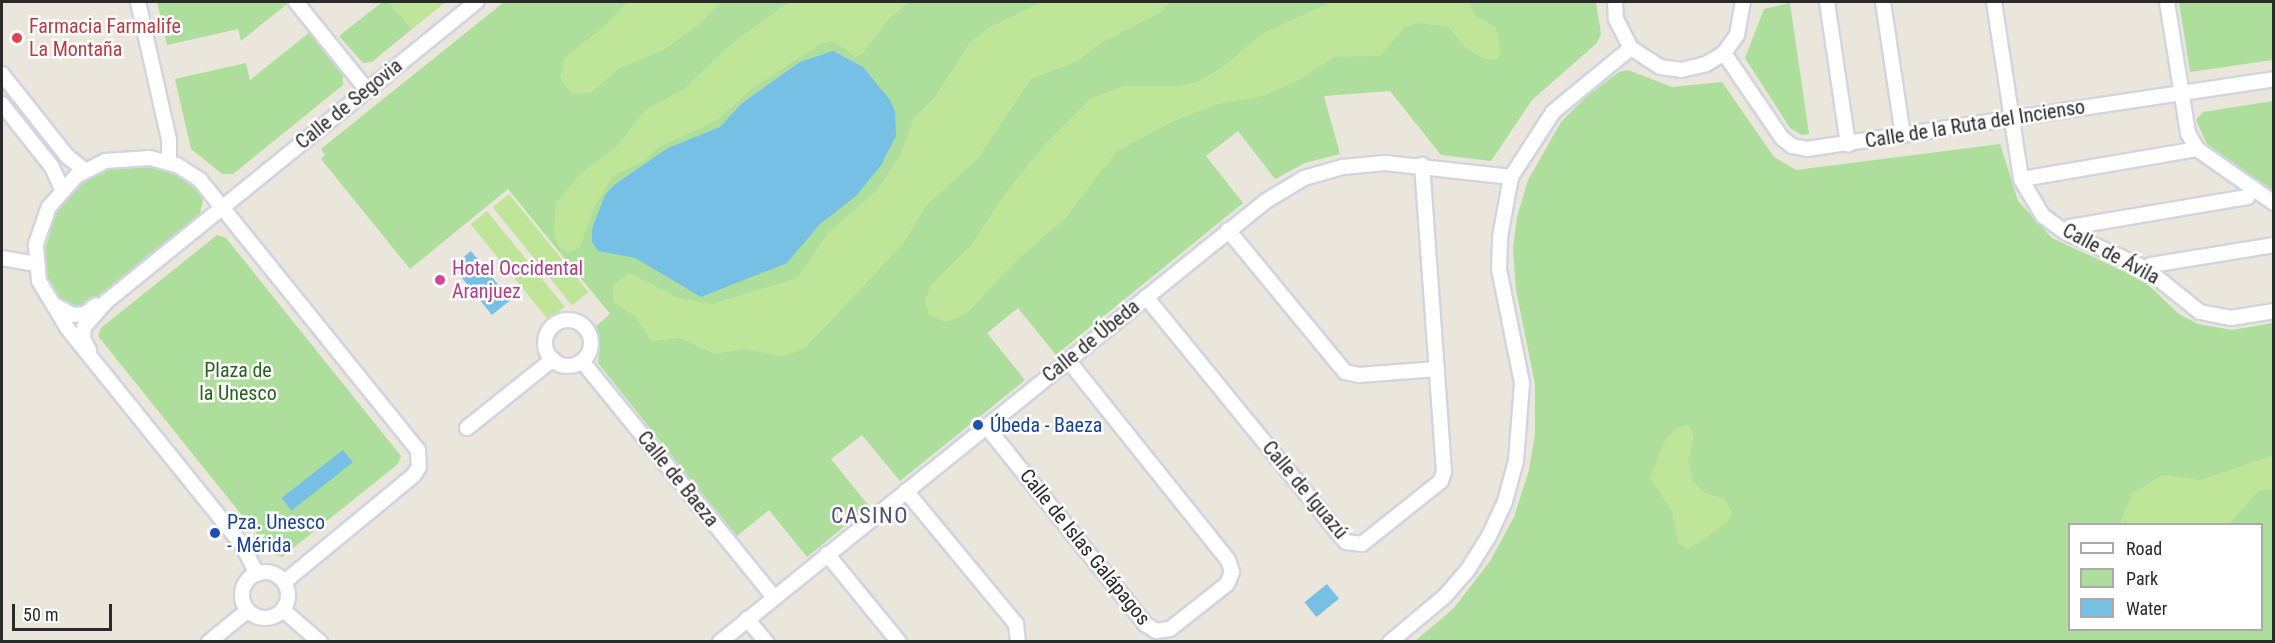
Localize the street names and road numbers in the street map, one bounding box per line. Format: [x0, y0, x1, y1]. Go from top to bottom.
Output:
street label: Calle de Segovia [291, 54, 407, 154]
street label: Calle de la Ruta del Incienso [1863, 95, 2087, 153]
street label: Calle de Ávila [2058, 218, 2164, 290]
street label: Calle de Úbeda [1038, 295, 1144, 387]
street label: Calle de Baeza [632, 426, 724, 532]
street label: Calle de Iguazú [1257, 436, 1353, 544]
street label: Calle de Islas Galápagos [1015, 464, 1155, 630]

